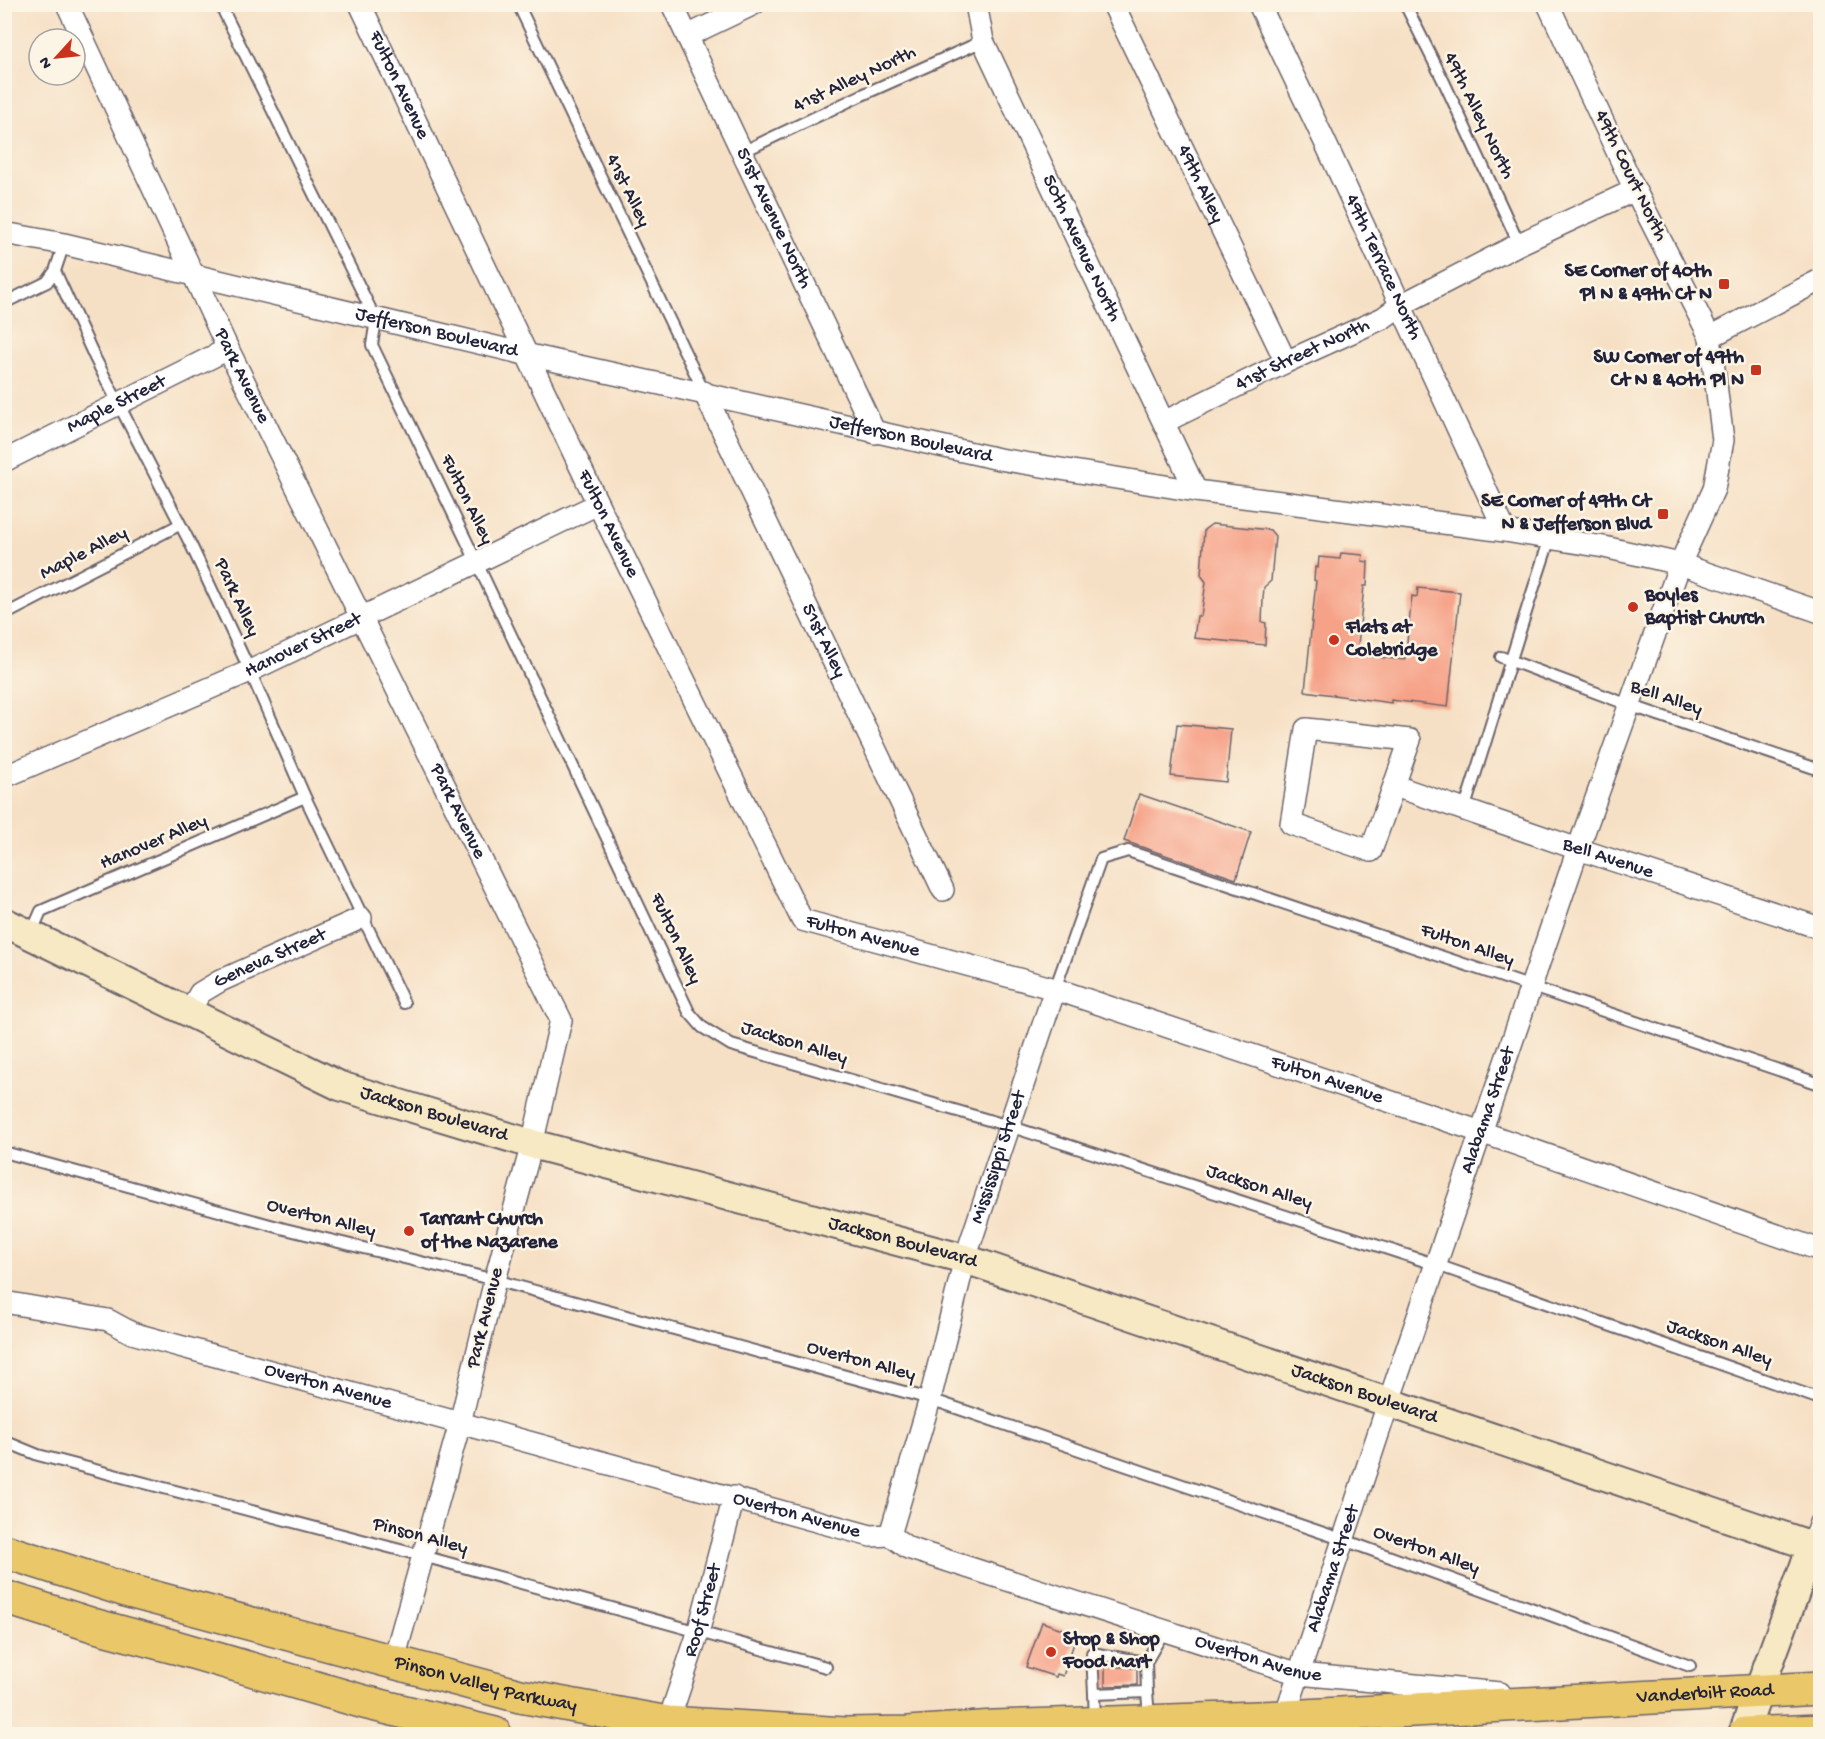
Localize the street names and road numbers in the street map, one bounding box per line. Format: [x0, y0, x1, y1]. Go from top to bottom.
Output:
street label: Fulton Avenue [363, 27, 435, 144]
street label: 41st Alley North [790, 41, 920, 118]
street label: 49th Alley North [1437, 49, 1519, 183]
street label: 49th Court North [1588, 107, 1672, 246]
street label: 49th Alley [1171, 141, 1229, 227]
street label: 51st Avenue North [730, 144, 817, 293]
street label: 41st Alley [599, 151, 655, 231]
street label: 50th Avenue North [1037, 171, 1126, 326]
street label: 49th Terrace North [1339, 191, 1427, 344]
street label: Jefferson Boulevard [353, 302, 522, 364]
street label: 41st Street North [1232, 314, 1374, 396]
street label: Park Avenue [208, 324, 275, 428]
street label: Maple Street [63, 369, 172, 439]
street label: Jefferson Boulevard [827, 410, 997, 469]
street label: Fulton Alley [434, 450, 498, 549]
street label: Fulton Avenue [572, 465, 644, 582]
street label: Maple Alley [36, 522, 132, 586]
street label: Park Alley [207, 554, 264, 641]
street label: 51st Alley [796, 600, 851, 682]
street label: Hanover Street [241, 607, 367, 683]
street label: Bell Alley [1626, 676, 1705, 722]
street label: Park Avenue [424, 759, 491, 863]
street label: Hanover Alley [97, 810, 211, 876]
street label: Bell Avenue [1558, 833, 1657, 885]
street label: Fulton Alley [644, 889, 706, 988]
street label: Fulton Avenue [802, 910, 923, 963]
street label: Fulton Alley [1416, 919, 1517, 973]
street label: Geneva Street [210, 923, 331, 994]
street label: Jackson Alley [738, 1017, 850, 1071]
street label: Alabama Street [1456, 1042, 1521, 1177]
street label: Fulton Avenue [1267, 1050, 1387, 1110]
street label: Jackson Boulevard [357, 1081, 513, 1148]
street label: Mississippi Street [966, 1086, 1032, 1227]
street label: Jackson Alley [1203, 1160, 1315, 1216]
street label: Overton Alley [264, 1194, 378, 1244]
street label: Jackson Boulevard [826, 1212, 982, 1274]
street label: Park Avenue [462, 1265, 510, 1372]
street label: Jackson Alley [1663, 1315, 1775, 1373]
street label: Overton Alley [804, 1336, 918, 1388]
street label: Overton Avenue [262, 1358, 395, 1415]
street label: Jackson Boulevard [1288, 1359, 1443, 1430]
street label: Overton Avenue [730, 1487, 864, 1544]
street label: Alabama Street [1302, 1501, 1366, 1635]
street label: Pinson Alley [369, 1513, 470, 1561]
street label: Overton Alley [1370, 1521, 1483, 1581]
street label: Roof Street [679, 1560, 728, 1660]
street label: Overton Avenue [1192, 1630, 1323, 1688]
street label: Pinson Valley Parkway [391, 1651, 579, 1718]
street label: Vanderbilt Road [1635, 1679, 1776, 1709]

